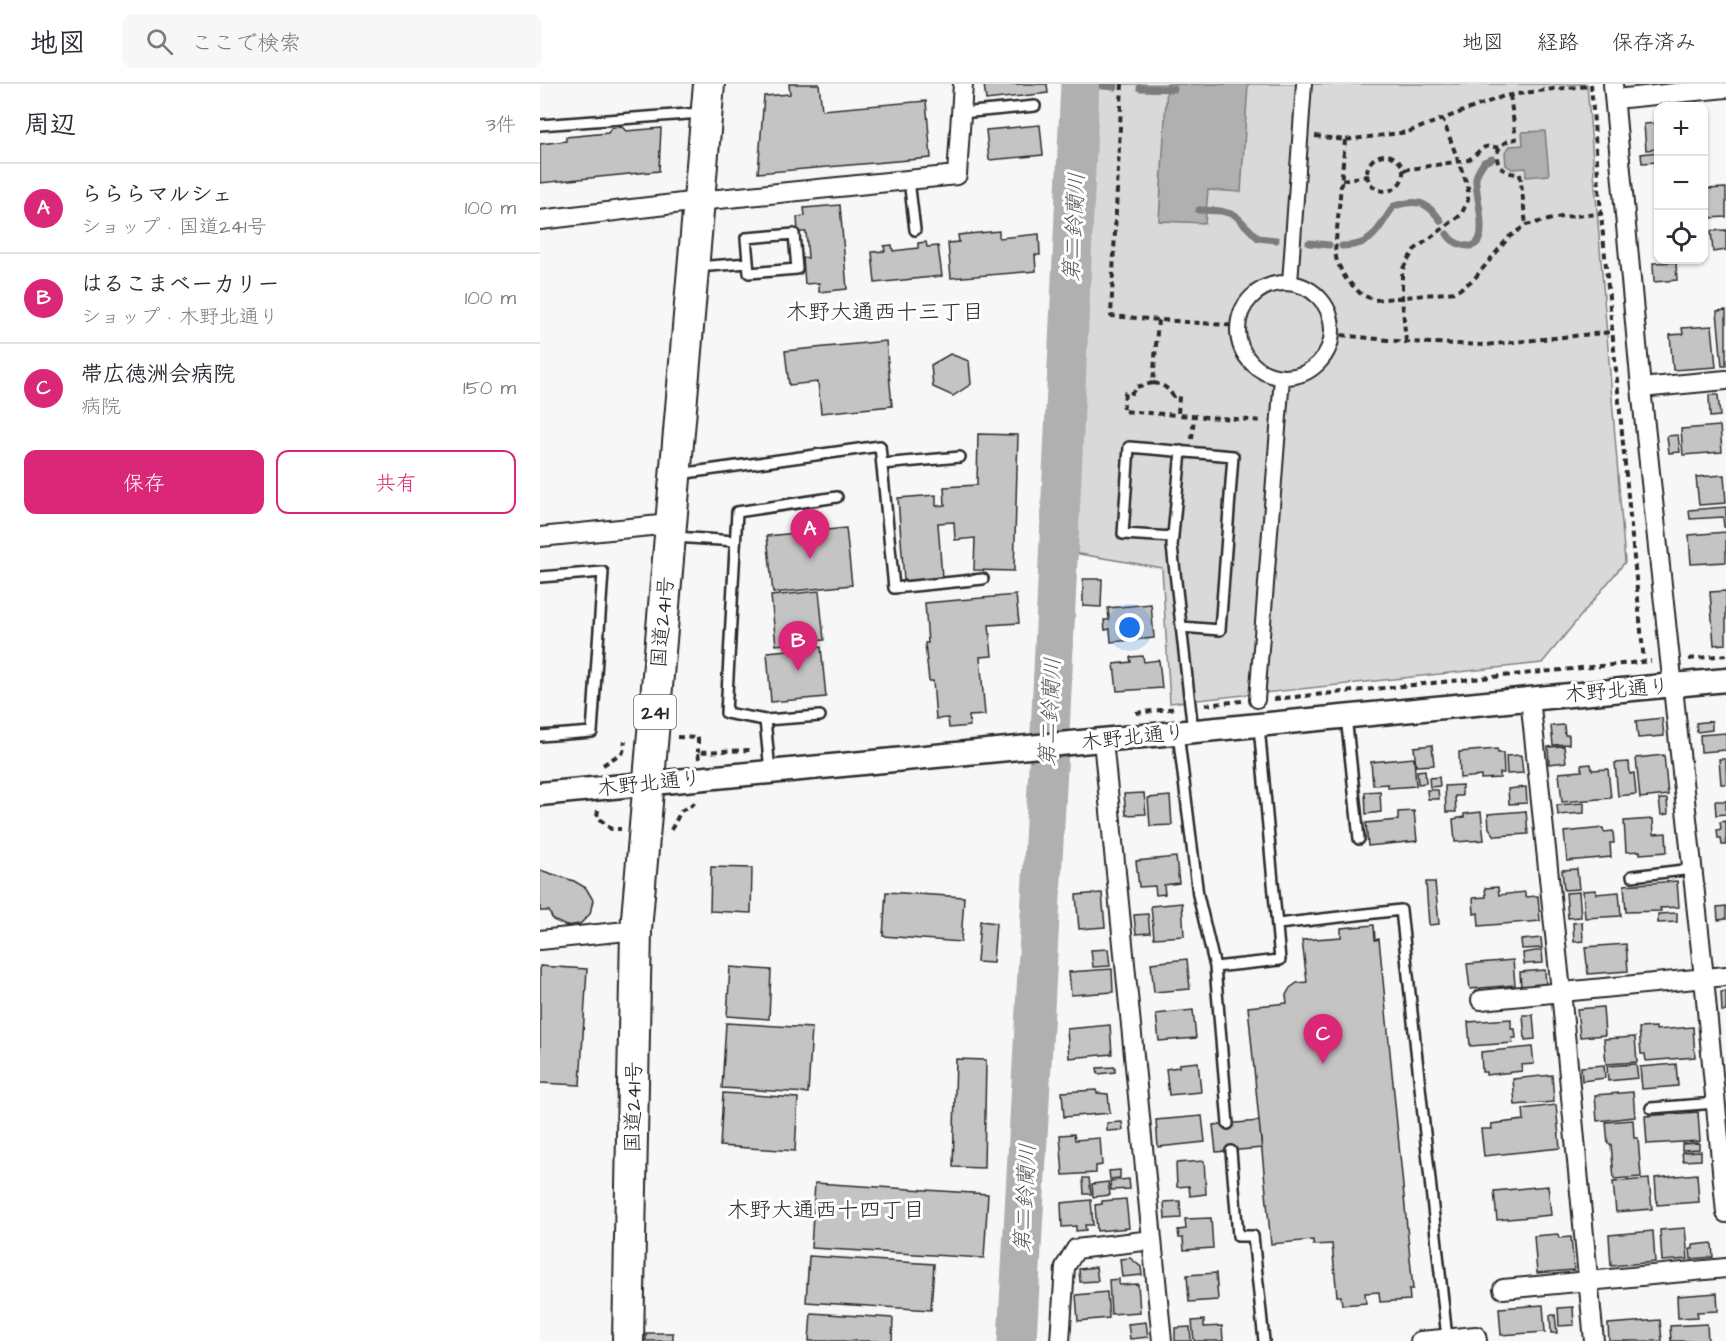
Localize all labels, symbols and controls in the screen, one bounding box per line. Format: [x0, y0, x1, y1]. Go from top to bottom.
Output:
search box [122, 14, 542, 68]
text: 地図 [30, 24, 86, 63]
icon: search [143, 25, 176, 58]
text: ここで検索 [191, 28, 301, 59]
text: 地図 [1462, 28, 1504, 57]
text: 経路 [1537, 28, 1579, 57]
text: 保存済み [1612, 28, 1696, 57]
map controls [1654, 102, 1708, 264]
button: + [1654, 102, 1708, 156]
text: 周辺 [24, 107, 76, 143]
text: 3件 [486, 111, 516, 139]
button: − [1654, 156, 1708, 210]
water label: 第二鈴蘭川 [1056, 171, 1093, 283]
text: らららマルシェ [81, 179, 233, 210]
text: A [37, 194, 50, 222]
text: 100 m [465, 194, 516, 222]
button: locate [1654, 210, 1708, 264]
text: ショップ · 国道241号 [81, 213, 267, 241]
text: はるこまベーカリー [81, 269, 279, 300]
text: B [36, 284, 51, 312]
text: 100 m [465, 284, 516, 312]
district label: 木野大通西十三丁目 [786, 297, 984, 328]
text: ショップ · 木野北通り [81, 303, 279, 331]
text: 帯広徳洲会病院 [81, 359, 235, 390]
text: C [36, 374, 51, 402]
text: 150 m [463, 374, 516, 402]
text: 病院 [81, 393, 121, 421]
button: 保存 [24, 450, 264, 514]
button: 共有 [276, 450, 516, 514]
pin: A [790, 510, 830, 559]
street label: 国道241号 [644, 575, 681, 669]
your location [1115, 613, 1144, 642]
pin: B [778, 622, 818, 671]
water label: 第二鈴蘭川 [1032, 656, 1069, 768]
street label: 木野北通り [1563, 671, 1671, 710]
road number: 241 [634, 695, 676, 729]
street label: 木野北通り [1079, 718, 1187, 757]
street label: 木野北通り [595, 764, 703, 803]
pin: C [1304, 1014, 1342, 1064]
street label: 国道241号 [618, 1061, 649, 1153]
water label: 第二鈴蘭川 [1007, 1142, 1044, 1254]
district label: 木野大通西十四丁目 [727, 1195, 925, 1226]

